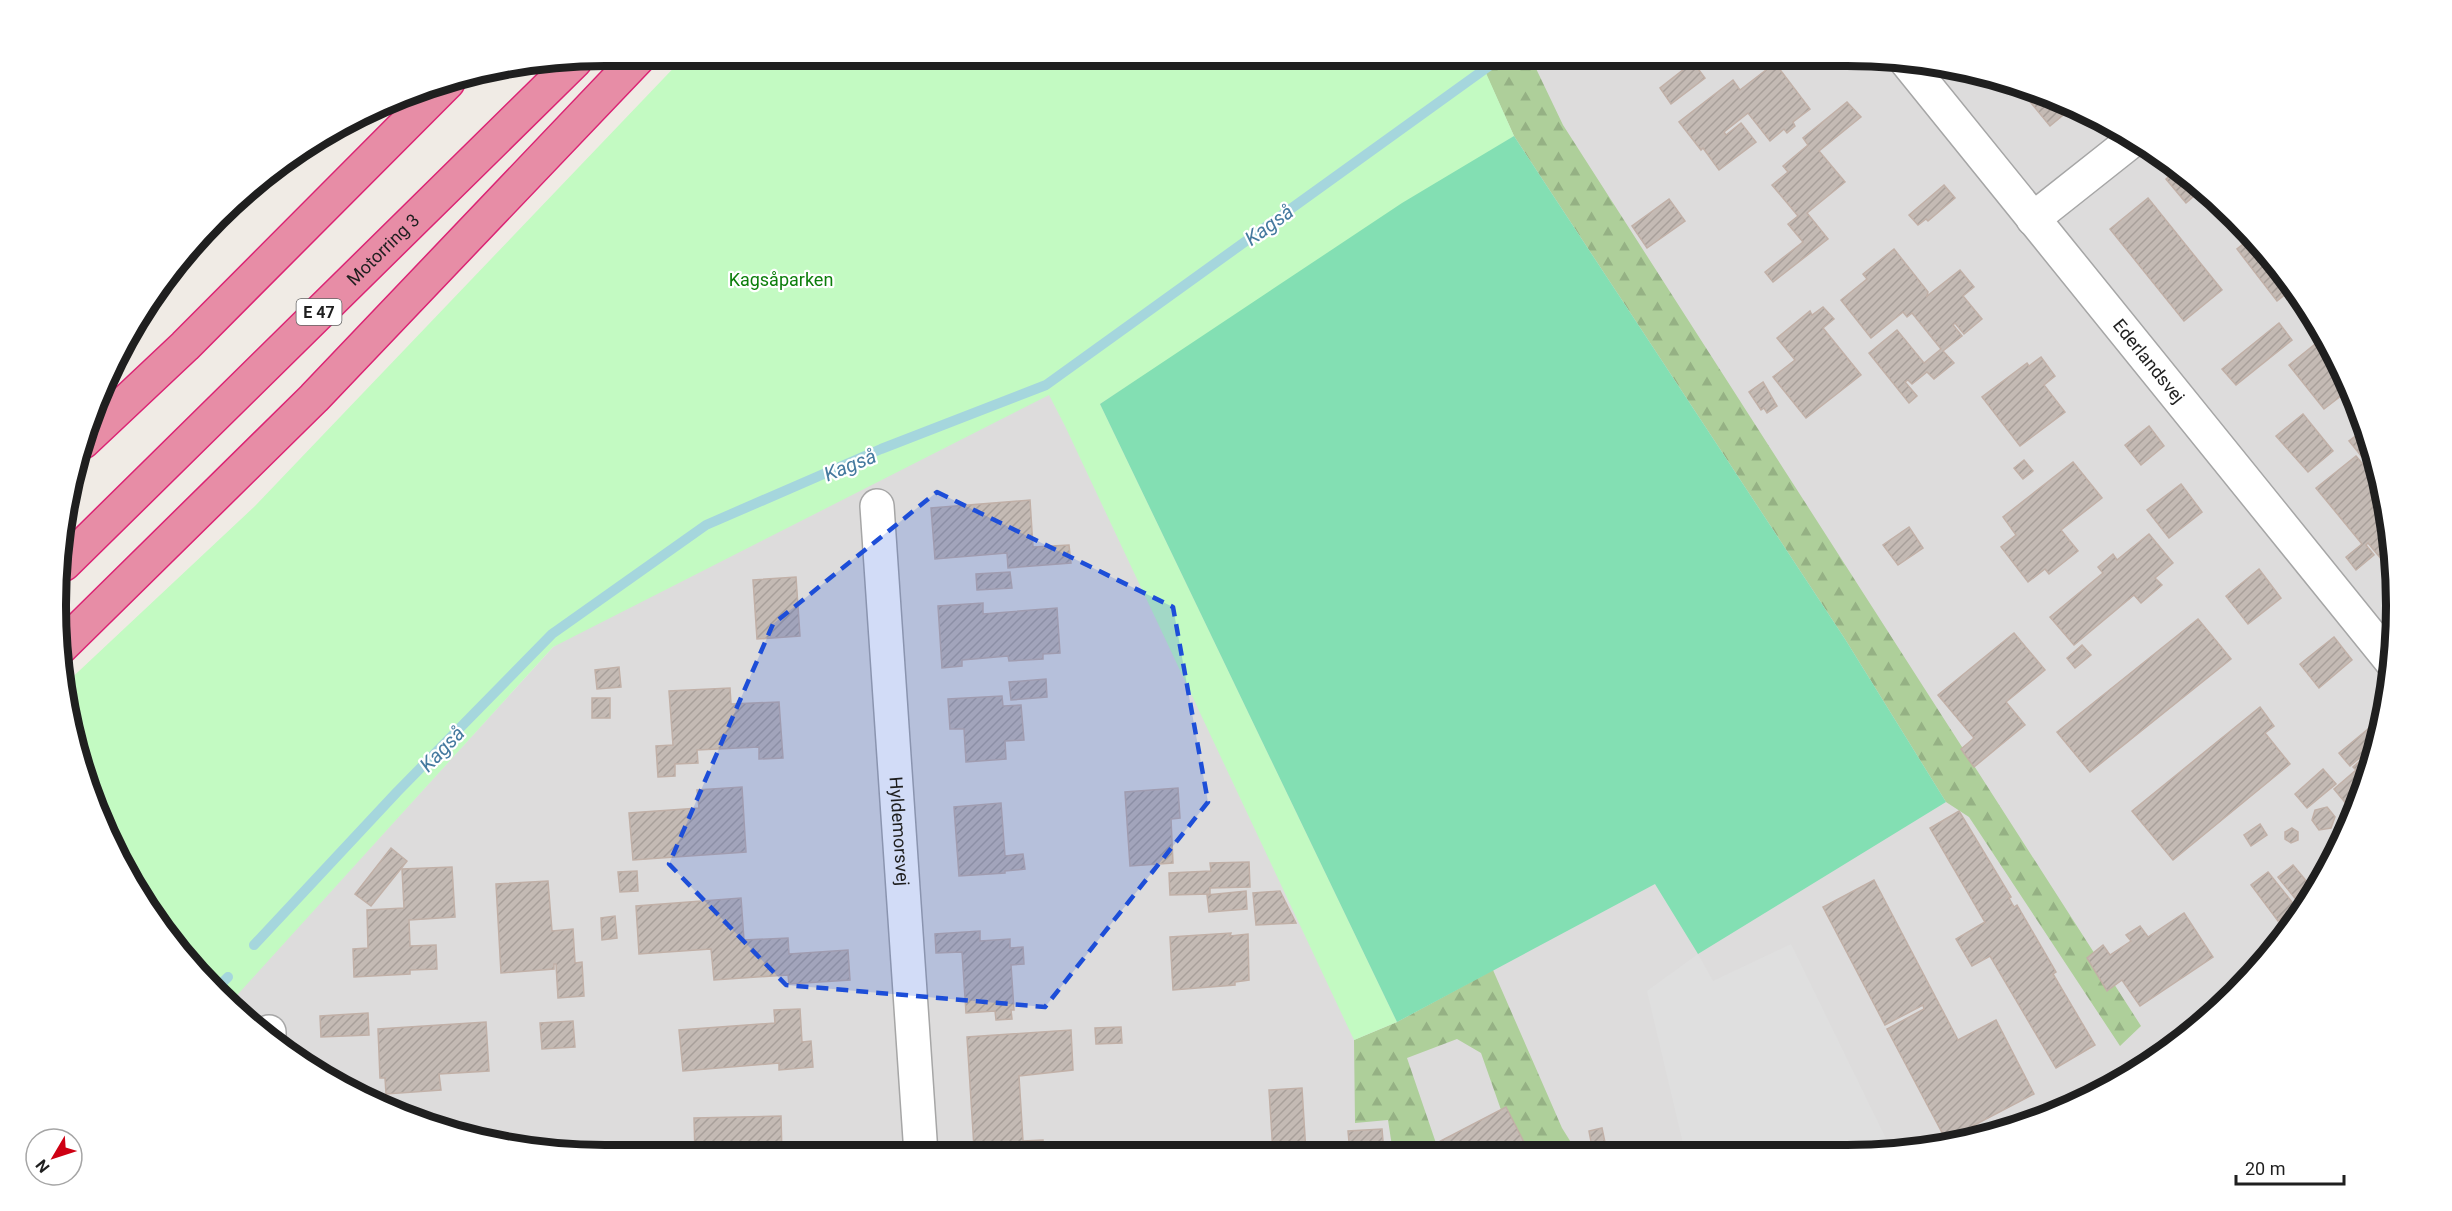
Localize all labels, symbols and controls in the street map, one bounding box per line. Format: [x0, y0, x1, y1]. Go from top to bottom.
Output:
water label: Kagså [1240, 199, 1298, 251]
street label: Motorring 3 [342, 209, 424, 290]
park label: Kagsåparken [729, 269, 833, 290]
road number: E 47 [296, 299, 342, 325]
street label: Ederlandsvej [2109, 315, 2189, 407]
water label: Kagså [820, 444, 880, 486]
water label: Kagså [415, 721, 469, 777]
street label: Hyldemorsvej [885, 776, 914, 887]
north arrow [24, 1127, 84, 1187]
scale bar [2236, 1148, 2344, 1186]
text: N [32, 1156, 54, 1176]
text: 20 m [2245, 1158, 2285, 1179]

